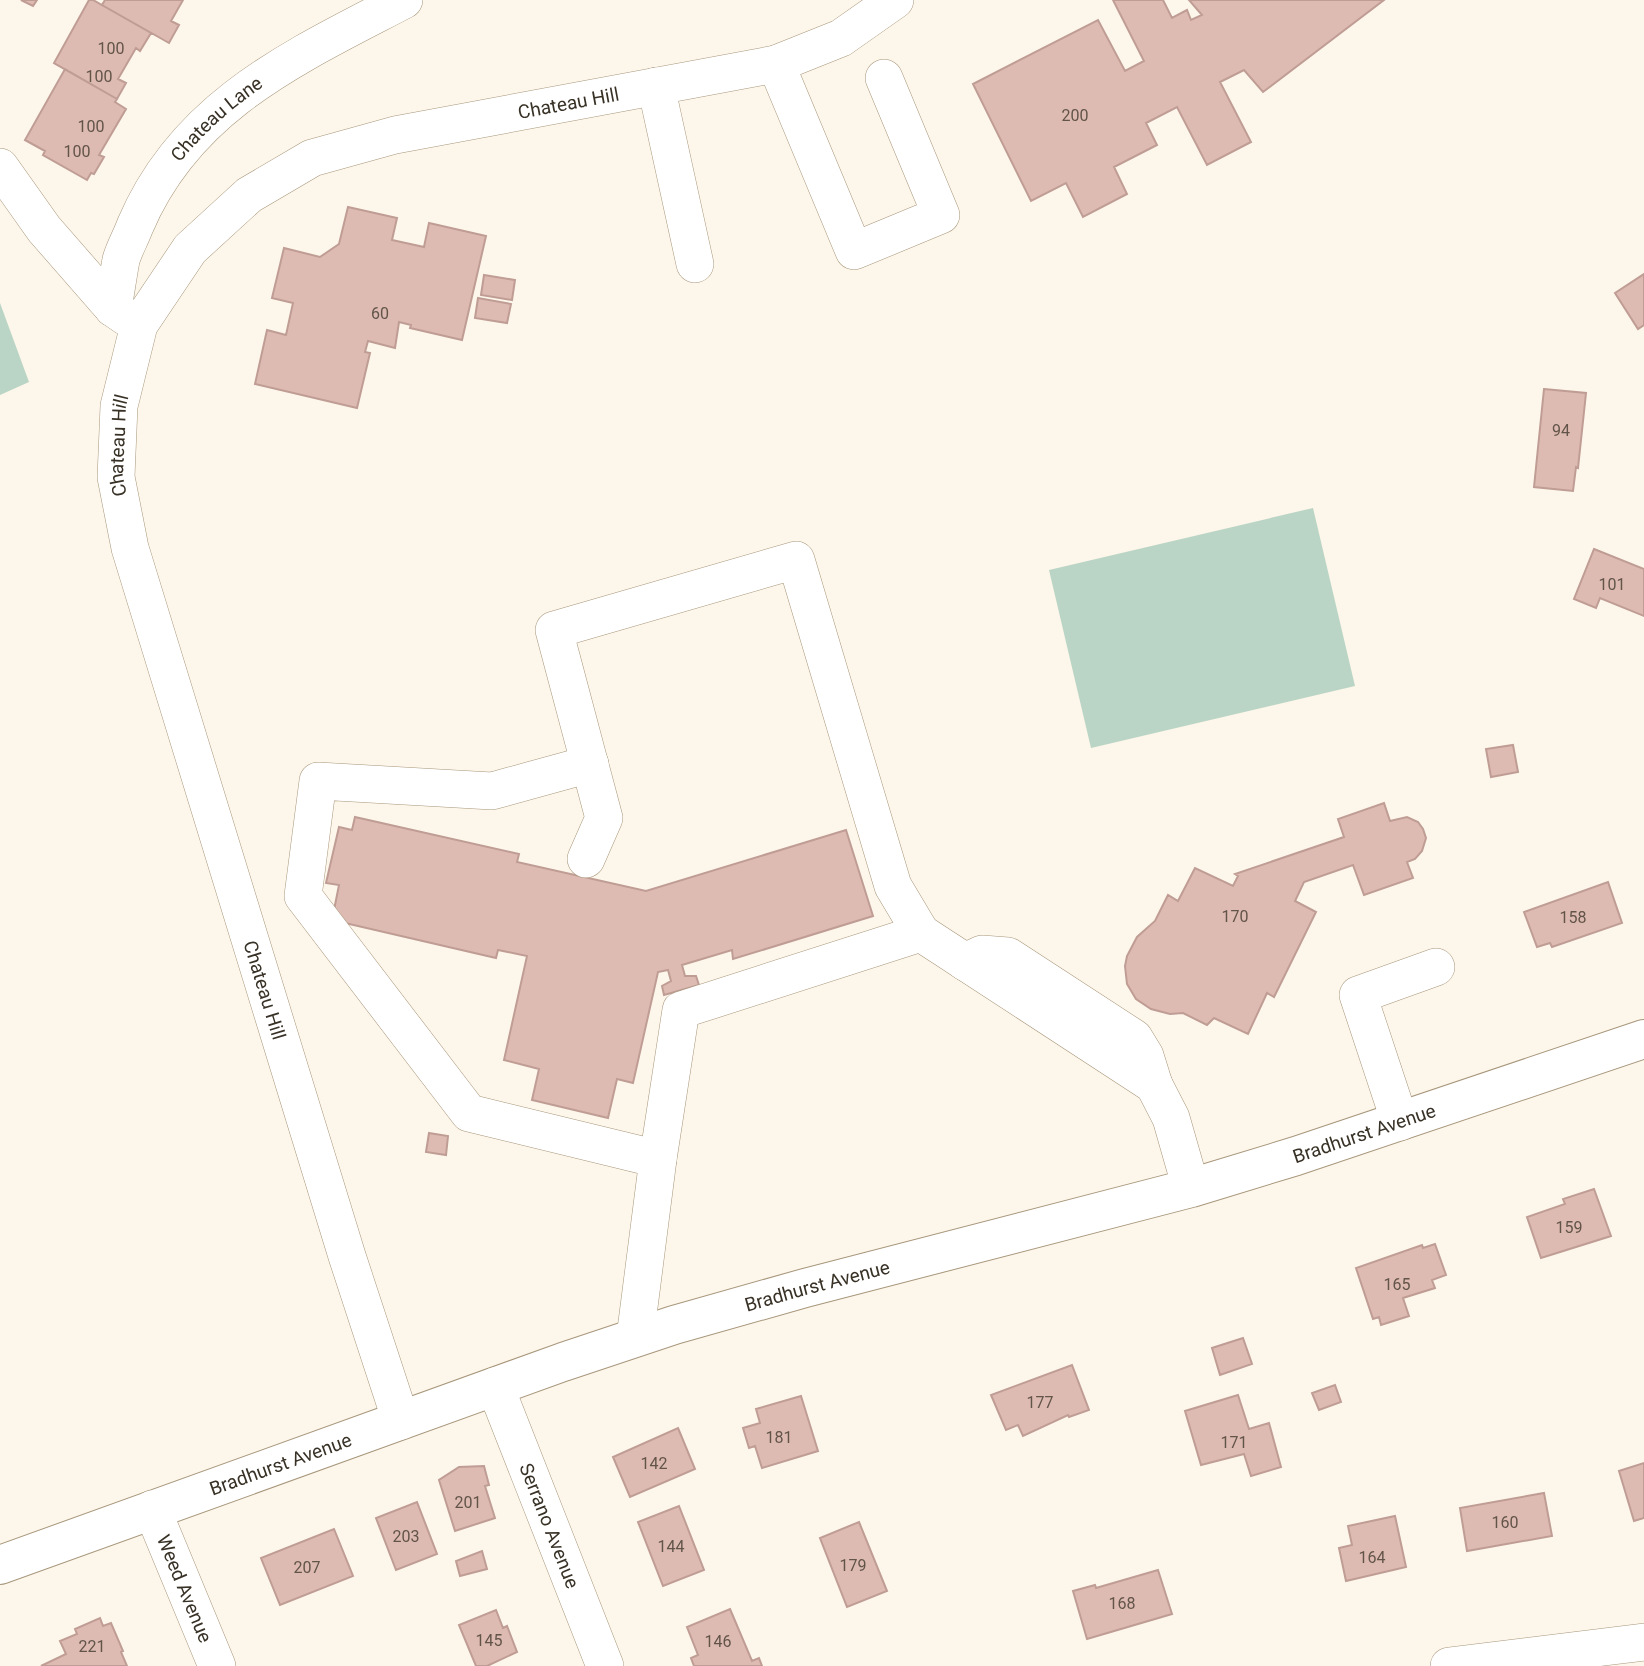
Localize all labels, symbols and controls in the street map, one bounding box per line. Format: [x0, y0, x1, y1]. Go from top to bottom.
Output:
house number: 100 [98, 39, 124, 58]
house number: 100 [86, 67, 112, 86]
street label: Chateau Lane [166, 71, 267, 166]
street label: Chateau Hill [516, 82, 621, 124]
house number: 200 [1062, 106, 1088, 125]
house number: 100 [78, 117, 104, 136]
house number: 100 [64, 142, 90, 161]
house number: 60 [371, 304, 389, 323]
street label: Chateau Hill [105, 392, 133, 498]
house number: 94 [1552, 421, 1570, 440]
house number: 101 [1599, 575, 1625, 594]
house number: 170 [1222, 907, 1248, 926]
house number: 158 [1560, 908, 1586, 927]
street label: Chateau Hill [239, 938, 290, 1042]
street label: Bradhurst Avenue [1290, 1099, 1439, 1168]
house number: 159 [1556, 1218, 1582, 1237]
street label: Bradhurst Avenue [742, 1256, 892, 1316]
house number: 165 [1384, 1275, 1410, 1294]
house number: 177 [1027, 1393, 1053, 1412]
street label: Bradhurst Avenue [206, 1428, 355, 1501]
house number: 181 [766, 1428, 792, 1447]
house number: 171 [1221, 1433, 1247, 1452]
house number: 142 [641, 1454, 667, 1473]
street label: Serrano Avenue [514, 1460, 584, 1592]
house number: 201 [455, 1493, 481, 1512]
house number: 160 [1492, 1513, 1518, 1532]
house number: 203 [393, 1527, 419, 1546]
street label: Weed Avenue [152, 1531, 217, 1646]
house number: 144 [658, 1537, 684, 1556]
house number: 164 [1359, 1548, 1385, 1567]
house number: 179 [840, 1556, 866, 1575]
house number: 207 [294, 1558, 320, 1577]
house number: 168 [1109, 1594, 1135, 1613]
house number: 145 [476, 1631, 502, 1650]
house number: 146 [705, 1632, 731, 1651]
house number: 221 [79, 1637, 105, 1656]

